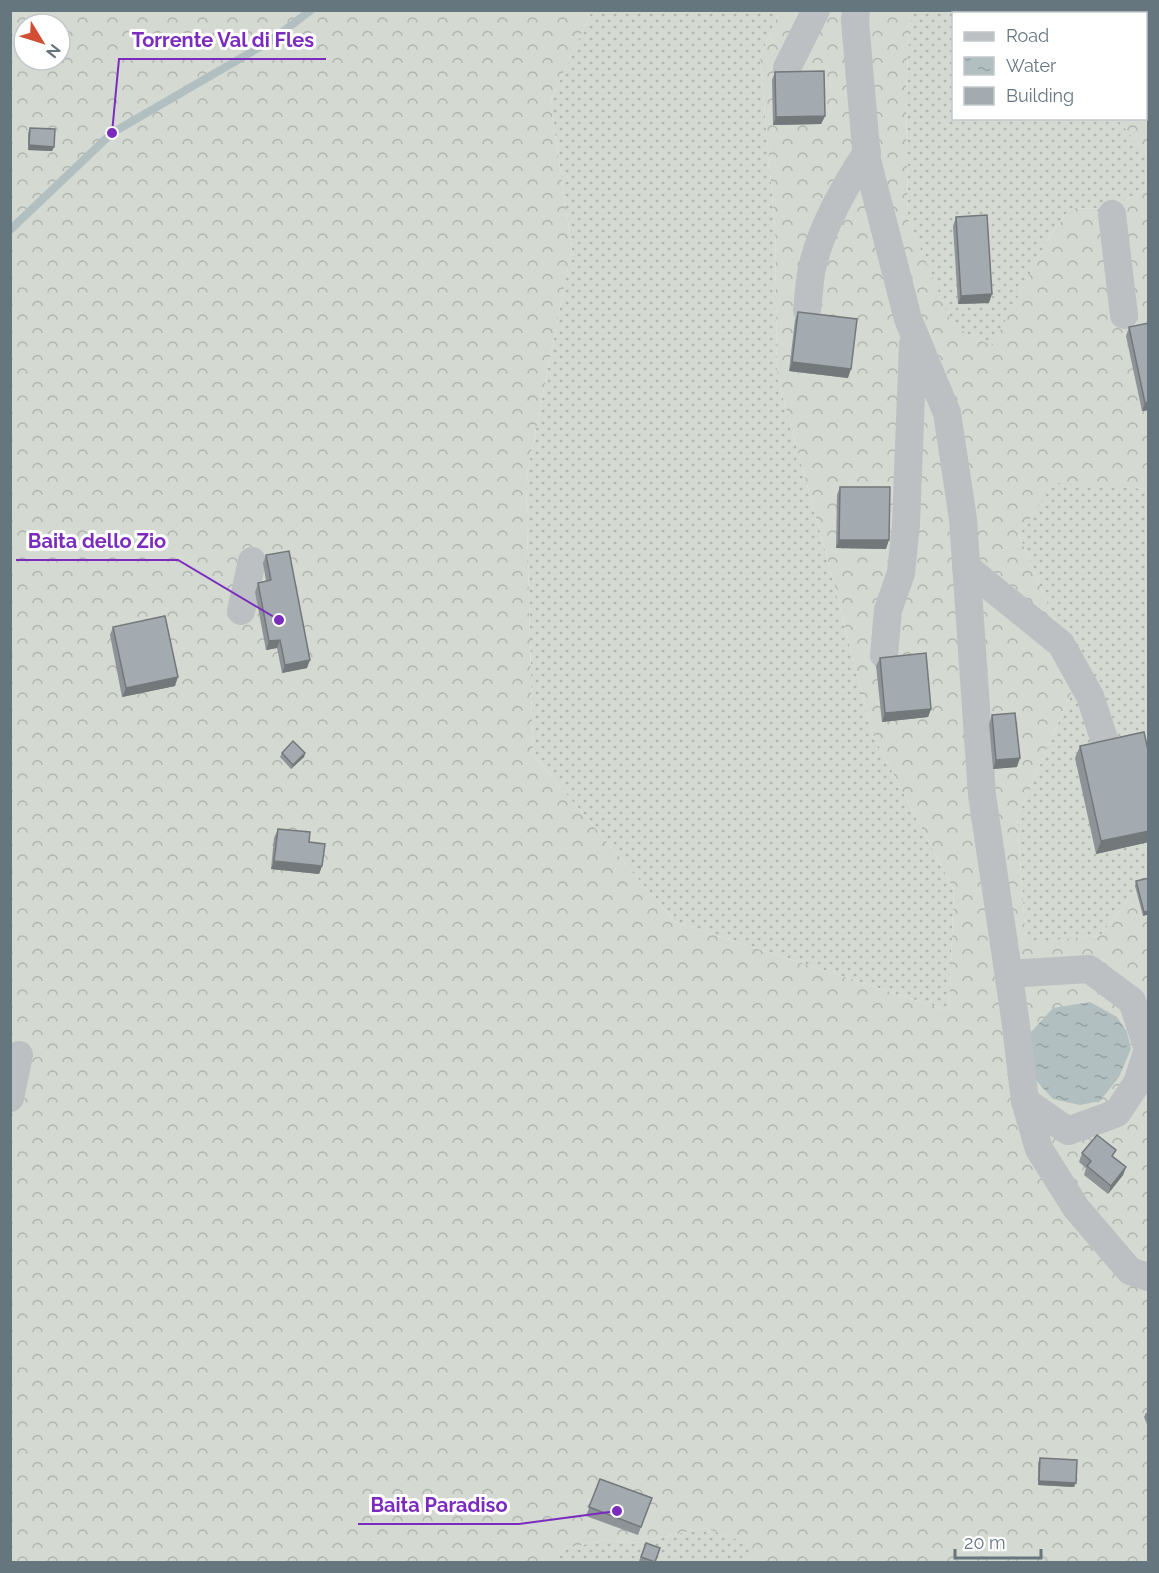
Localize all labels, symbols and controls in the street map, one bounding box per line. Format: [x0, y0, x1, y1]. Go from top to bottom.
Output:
north arrow [12, 12, 72, 72]
legend [952, 12, 1147, 120]
callout: Torrente Val di Fles [119, 21, 326, 59]
text: Road [1006, 25, 1049, 46]
text: Torrente Val di Fles [132, 28, 314, 52]
text: N [42, 40, 65, 62]
text: Water [1006, 55, 1057, 76]
text: Building [1006, 85, 1074, 106]
callout: Baita dello Zio [16, 522, 178, 560]
text: Baita dello Zio [28, 529, 166, 553]
callout: Baita Paradiso [358, 1486, 519, 1524]
text: Baita Paradiso [370, 1493, 508, 1517]
scale bar [955, 1522, 1040, 1560]
text: 20 m [964, 1532, 1006, 1553]

